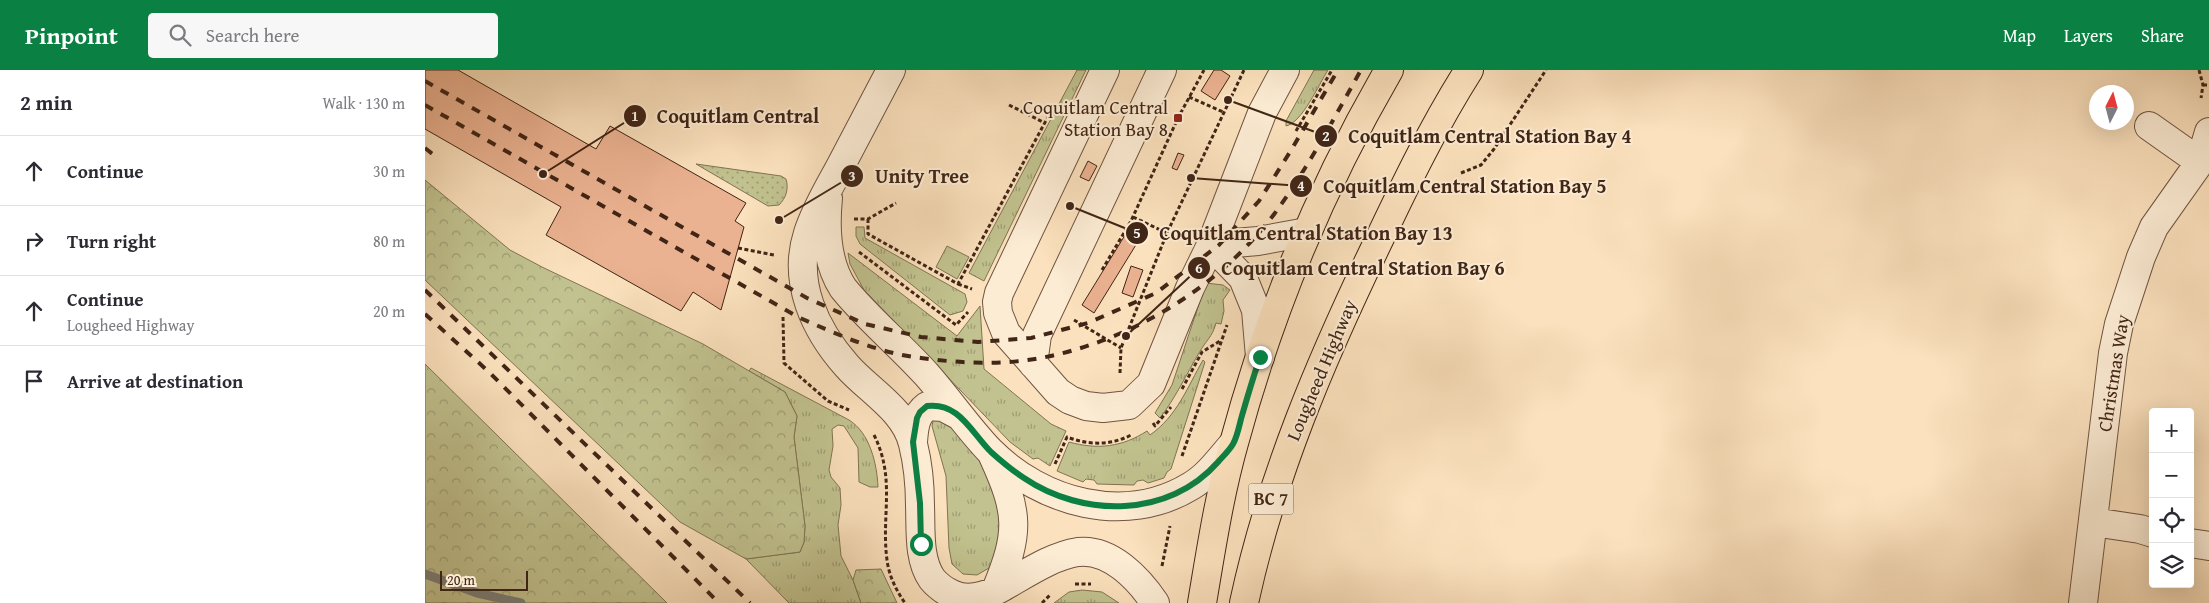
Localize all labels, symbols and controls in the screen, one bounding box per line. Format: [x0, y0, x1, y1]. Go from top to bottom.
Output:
search box [148, 13, 498, 58]
text: Pinpoint [25, 18, 118, 53]
icon: search [166, 21, 194, 49]
text: Search here [206, 21, 299, 49]
text: Map [2003, 22, 2036, 49]
text: Layers [2064, 22, 2113, 49]
text: Share [2141, 22, 2184, 49]
north arrow [2089, 85, 2134, 130]
text: 2 min [20, 87, 72, 118]
text: Walk · 130 m [322, 91, 405, 115]
place label: Coquitlam Central Station Bay 8 [1023, 93, 1168, 143]
callout: Coquitlam Central [622, 98, 829, 133]
text: Coquitlam Central [657, 101, 819, 130]
text: 1 [631, 105, 639, 126]
marker: Coquitlam Central Station Bay 8 [1172, 112, 1184, 124]
callout: Coquitlam Central Station Bay 4 [1314, 118, 1642, 153]
text: Coquitlam Central Station Bay 4 [1348, 121, 1632, 150]
text: 2 [1322, 125, 1330, 146]
icon: ahead [20, 157, 48, 185]
text: Continue [67, 157, 144, 185]
callout: Unity Tree [840, 158, 979, 193]
text: 30 m [373, 159, 405, 183]
text: Unity Tree [875, 161, 969, 190]
text: 3 [848, 165, 856, 186]
callout: Coquitlam Central Station Bay 5 [1289, 168, 1617, 203]
text: Coquitlam Central Station Bay 5 [1323, 171, 1607, 200]
text: 4 [1297, 175, 1305, 196]
callout: Coquitlam Central Station Bay 13 [1125, 215, 1463, 250]
text: Coquitlam Central Station Bay 13 [1159, 218, 1453, 247]
text: 5 [1133, 222, 1141, 243]
icon: right [20, 227, 48, 255]
text: Turn right [67, 227, 156, 255]
text: 80 m [373, 229, 405, 253]
callout: Coquitlam Central Station Bay 6 [1187, 250, 1515, 285]
text: Coquitlam Central Station Bay 6 [1221, 253, 1505, 282]
text: 6 [1195, 257, 1203, 278]
text: Continue [67, 285, 144, 313]
street label: Lougheed Highway [1279, 294, 1364, 445]
icon: ahead [20, 297, 48, 325]
text: 20 m [373, 299, 405, 323]
street label: Christmas Way [2090, 312, 2136, 434]
text: Lougheed Highway [67, 313, 194, 337]
route end [1249, 346, 1272, 369]
icon: arrive [20, 367, 48, 395]
text: Arrive at destination [67, 367, 243, 395]
map controls [2149, 408, 2194, 588]
button: + [2149, 408, 2194, 453]
button: − [2149, 453, 2194, 498]
road number: BC 7 [1249, 484, 1293, 514]
button: locate [2149, 498, 2194, 543]
route start [910, 533, 933, 556]
button: layers [2149, 543, 2194, 588]
scale bar [440, 568, 527, 591]
text: 20 m [447, 570, 475, 590]

